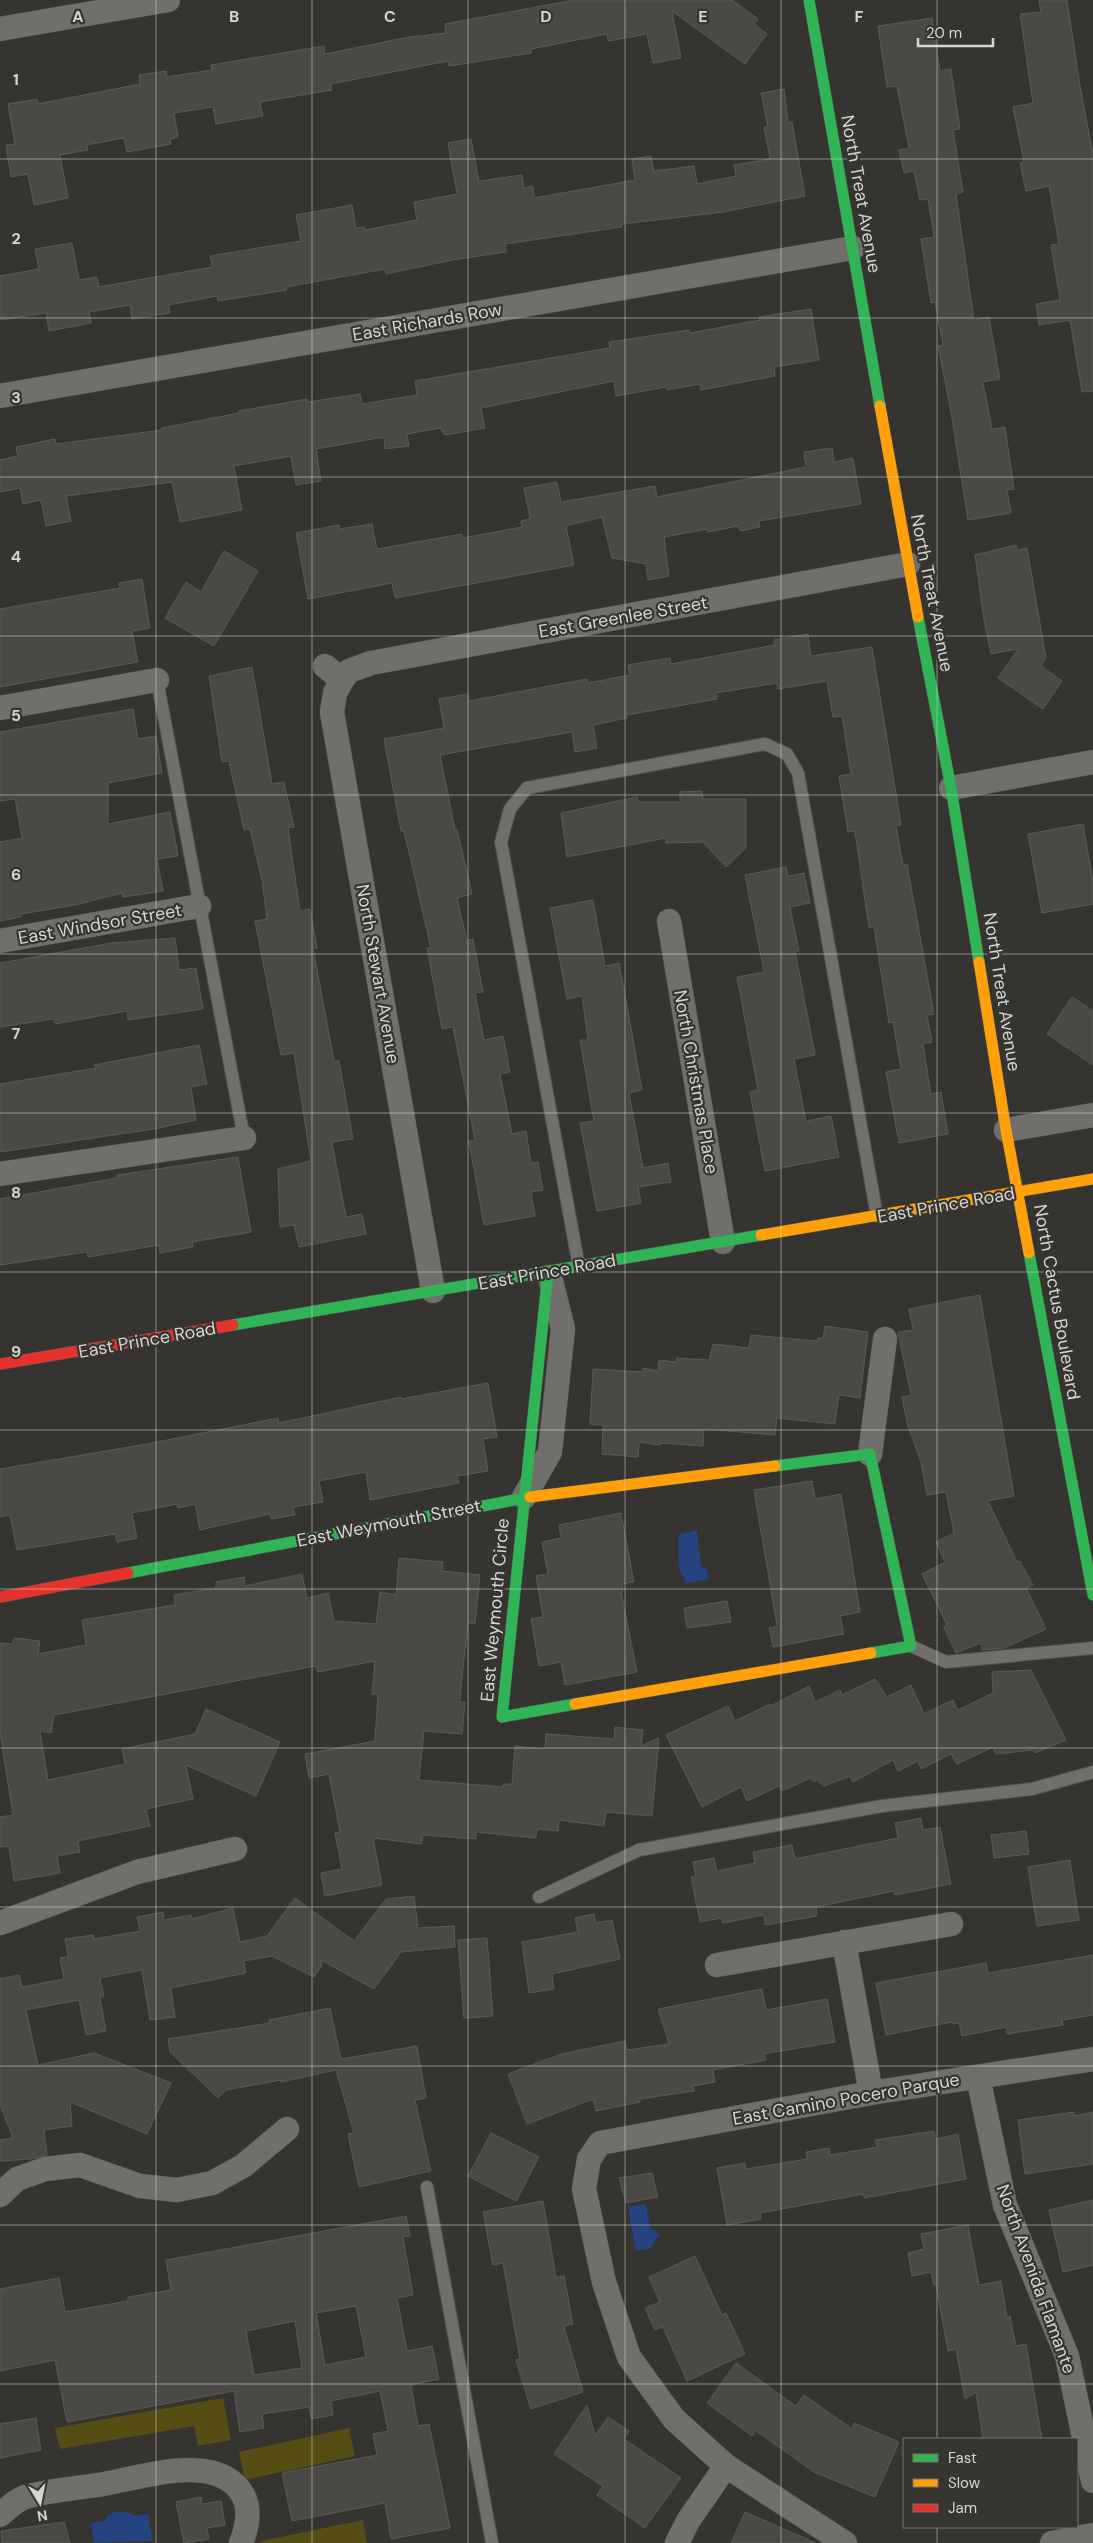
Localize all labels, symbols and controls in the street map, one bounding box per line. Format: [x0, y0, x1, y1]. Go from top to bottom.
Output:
text: A [72, 6, 84, 27]
text: B [229, 6, 239, 27]
text: C [384, 6, 396, 27]
text: D [540, 6, 552, 27]
text: E [698, 6, 708, 27]
text: F [855, 6, 864, 27]
scale bar [918, 15, 993, 47]
text: 20 m [926, 23, 962, 43]
text: 1 [13, 69, 19, 90]
street label: North Treat Avenue [835, 113, 887, 275]
text: 2 [11, 228, 21, 249]
street label: East Richards Row [350, 297, 504, 347]
text: 3 [11, 387, 21, 408]
street label: North Treat Avenue [905, 512, 959, 674]
text: 4 [11, 546, 21, 567]
street label: East Greenlee Street [536, 590, 710, 644]
text: 5 [11, 705, 21, 726]
text: 6 [11, 864, 21, 885]
street label: North Stewart Avenue [350, 882, 406, 1066]
street label: East Windsor Street [16, 898, 184, 950]
street label: North Treat Avenue [978, 911, 1026, 1073]
street label: North Christmas Place [668, 988, 724, 1176]
text: 7 [12, 1023, 21, 1044]
street label: East Prince Road [875, 1181, 1017, 1229]
text: 8 [11, 1182, 21, 1203]
street label: North Cactus Boulevard [1028, 1202, 1086, 1402]
street label: East Prince Road [476, 1248, 618, 1296]
street label: East Prince Road [76, 1316, 218, 1364]
text: 9 [11, 1341, 21, 1362]
street label: East Weymouth Street [295, 1493, 483, 1553]
street label: East Weymouth Circle [475, 1517, 515, 1703]
street label: East Camino Pocero Parque [731, 2067, 961, 2131]
street label: North Avenida Flamante [991, 2181, 1081, 2377]
legend [903, 2438, 1078, 2528]
text: Fast [948, 2448, 977, 2468]
text: Slow [948, 2473, 981, 2493]
north arrow [15, 2478, 65, 2528]
text: Jam [948, 2498, 977, 2518]
text: N [36, 2506, 49, 2526]

